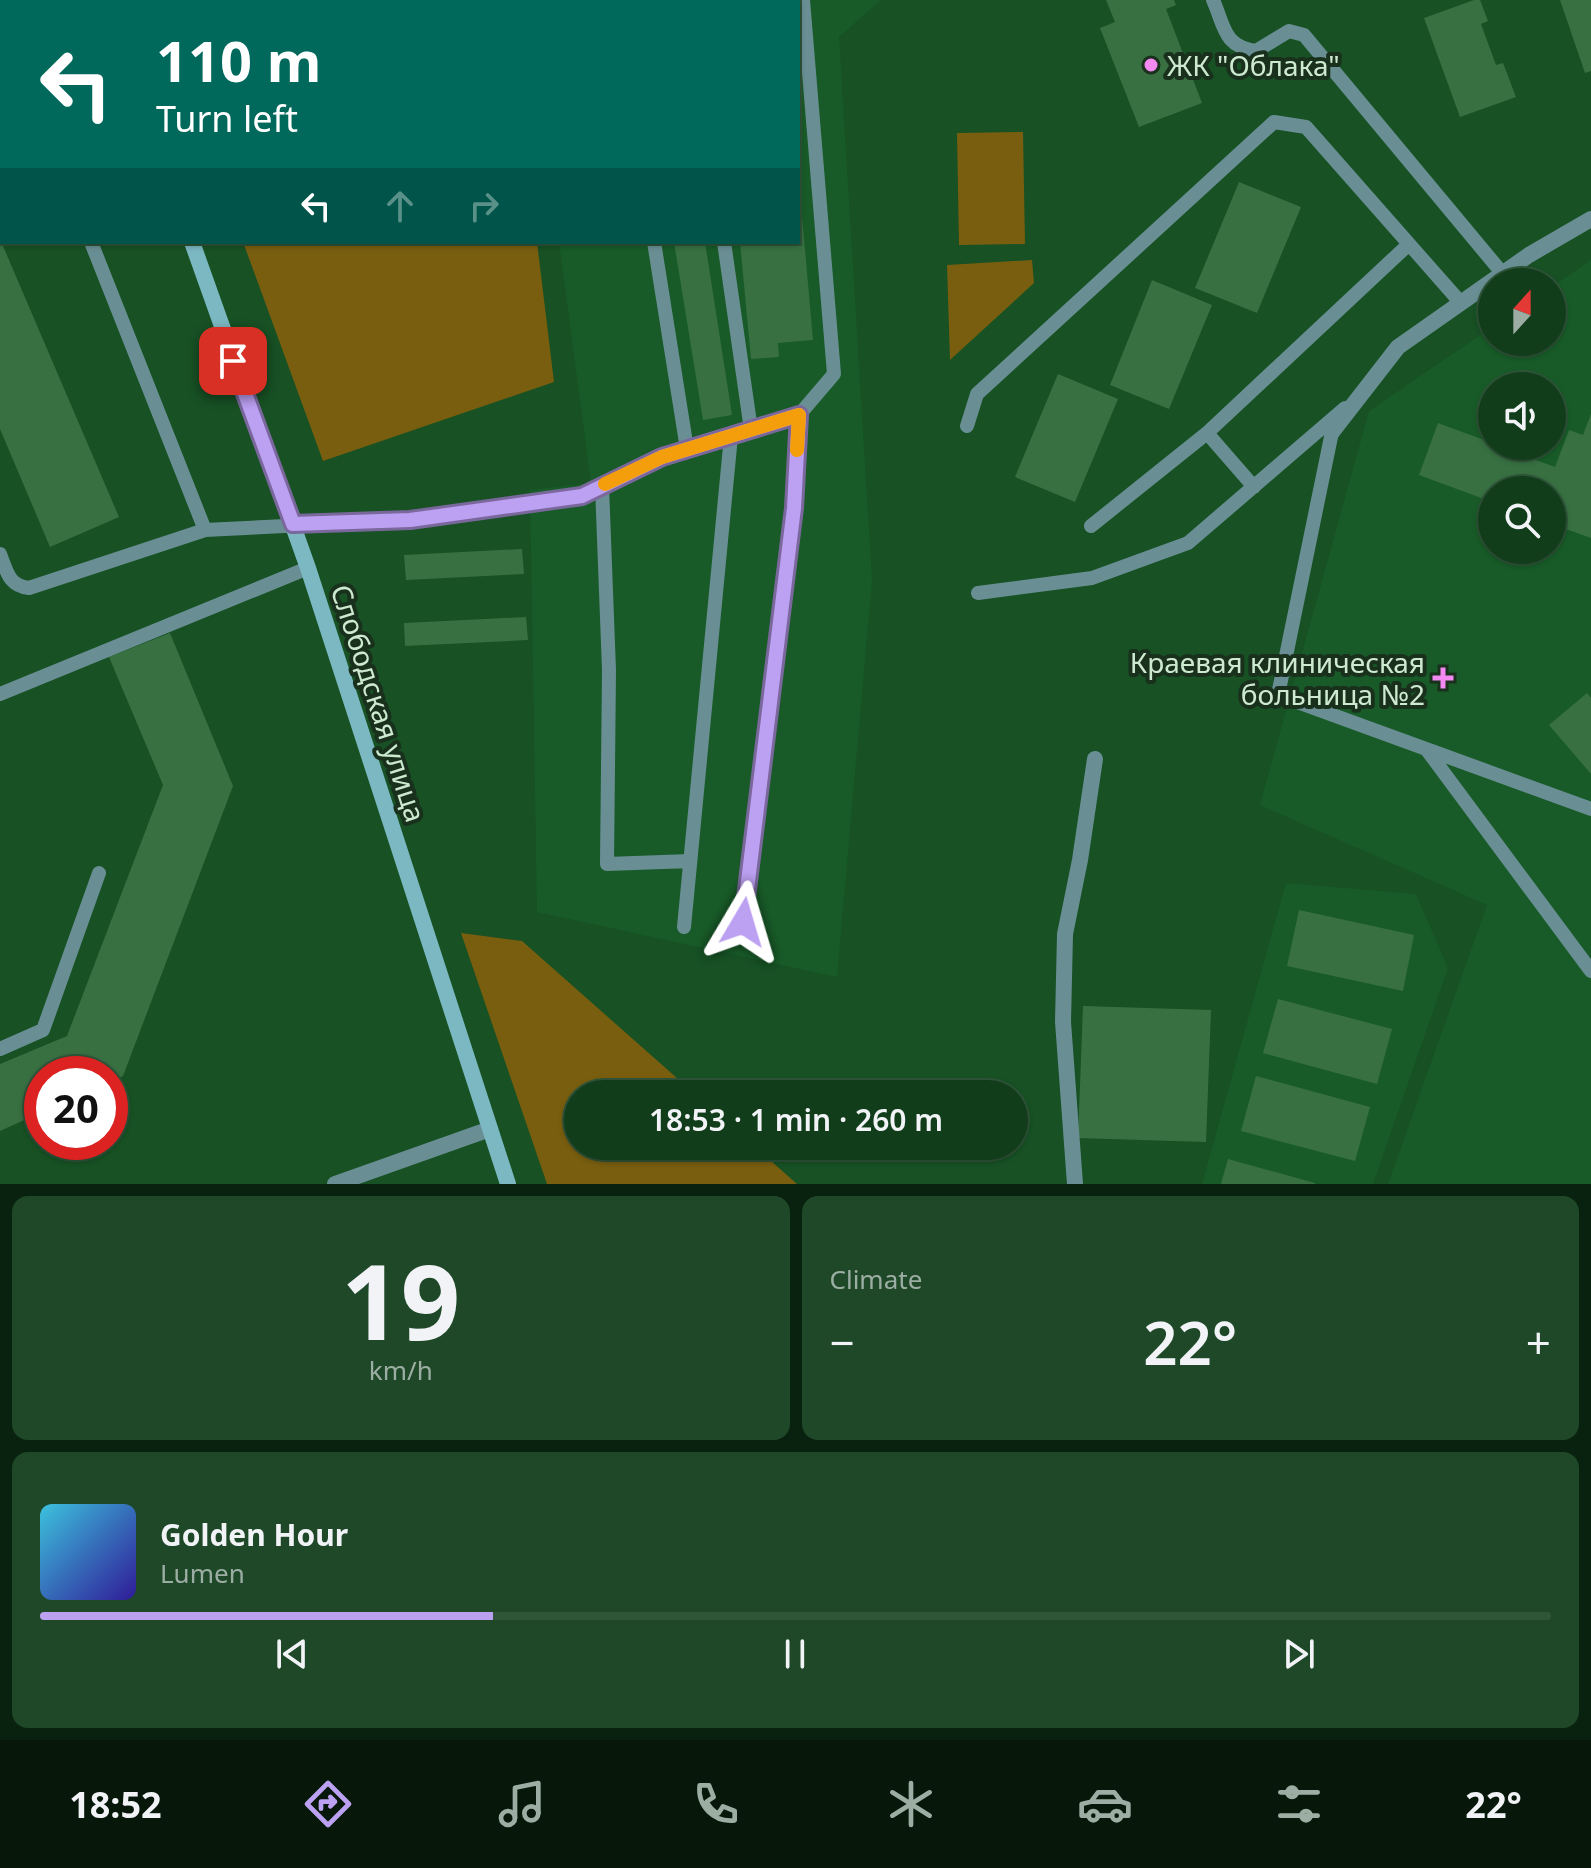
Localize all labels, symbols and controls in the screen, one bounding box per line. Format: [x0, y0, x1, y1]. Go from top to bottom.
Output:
text: 110 m [156, 22, 321, 98]
icon: left [24, 32, 128, 136]
place label: ЖК "Облака" [1167, 46, 1340, 84]
marker: ЖК "Облака" [1142, 56, 1160, 74]
text: Turn left [156, 94, 298, 143]
icon: left [294, 184, 338, 228]
icon: ahead [378, 184, 422, 228]
icon: right [462, 184, 506, 228]
north arrow [1478, 268, 1566, 356]
map controls [1478, 268, 1566, 564]
pin [199, 327, 267, 395]
icon: arrive [211, 339, 255, 383]
button: sound [1478, 372, 1566, 460]
button: search [1478, 476, 1566, 564]
street label: Слободская улица [323, 579, 435, 827]
place label: Краевая клиническая больница №2 [1130, 643, 1425, 713]
marker: Краевая клиническая больница №2 [1432, 667, 1454, 689]
position arrow [701, 880, 785, 964]
speed limit sign: 20 [24, 1056, 128, 1160]
text: 18:53 · 1 min · 260 m [649, 1099, 943, 1140]
text: 19 [341, 1229, 460, 1370]
text: Climate [830, 1261, 922, 1297]
text: 22° [1143, 1301, 1237, 1383]
text: − [830, 1312, 855, 1372]
text: + [1526, 1312, 1551, 1372]
text: km/h [369, 1352, 433, 1388]
text: Golden Hour [160, 1514, 348, 1555]
text: Lumen [160, 1555, 245, 1591]
icon: previous [270, 1632, 314, 1676]
icon: pause [773, 1632, 817, 1676]
icon: next [1277, 1632, 1321, 1676]
icon: directions [300, 1776, 356, 1832]
icon: music [494, 1776, 550, 1832]
icon: phone [688, 1776, 744, 1832]
icon: climate [883, 1776, 939, 1832]
icon: car [1077, 1776, 1133, 1832]
icon: filters [1271, 1776, 1327, 1832]
text: 18:52 [69, 1780, 162, 1829]
text: 22° [1465, 1780, 1522, 1829]

